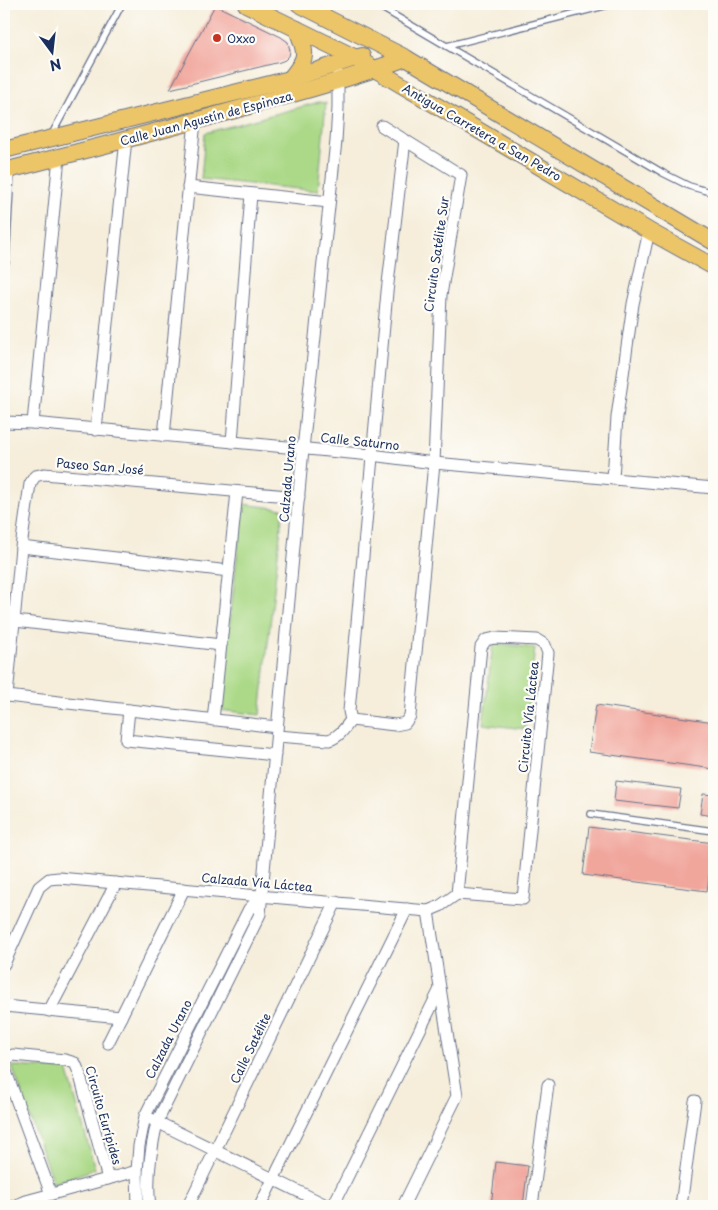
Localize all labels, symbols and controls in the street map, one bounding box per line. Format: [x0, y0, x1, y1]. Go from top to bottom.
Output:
north arrow [28, 28, 78, 78]
place label: Oxxo [227, 29, 256, 47]
marker: Oxxo [211, 32, 223, 44]
text: N [47, 53, 64, 77]
street label: Antigua Carretera a San Pedro [399, 79, 565, 185]
street label: Calle Juan Agustín de Espinoza [118, 86, 295, 150]
street label: Circuito Satélite Sur [419, 195, 453, 313]
street label: Calle Saturno [320, 428, 401, 454]
street label: Calzada Urano [274, 435, 300, 523]
street label: Paseo San José [55, 453, 145, 479]
street label: Circuito Vía Láctea [513, 660, 543, 774]
street label: Calzada Vía Láctea [201, 868, 314, 896]
street label: Calzada Urano [140, 996, 196, 1082]
street label: Calle Satélite [225, 1010, 275, 1086]
street label: Circuito Eurípides [81, 1063, 127, 1167]

